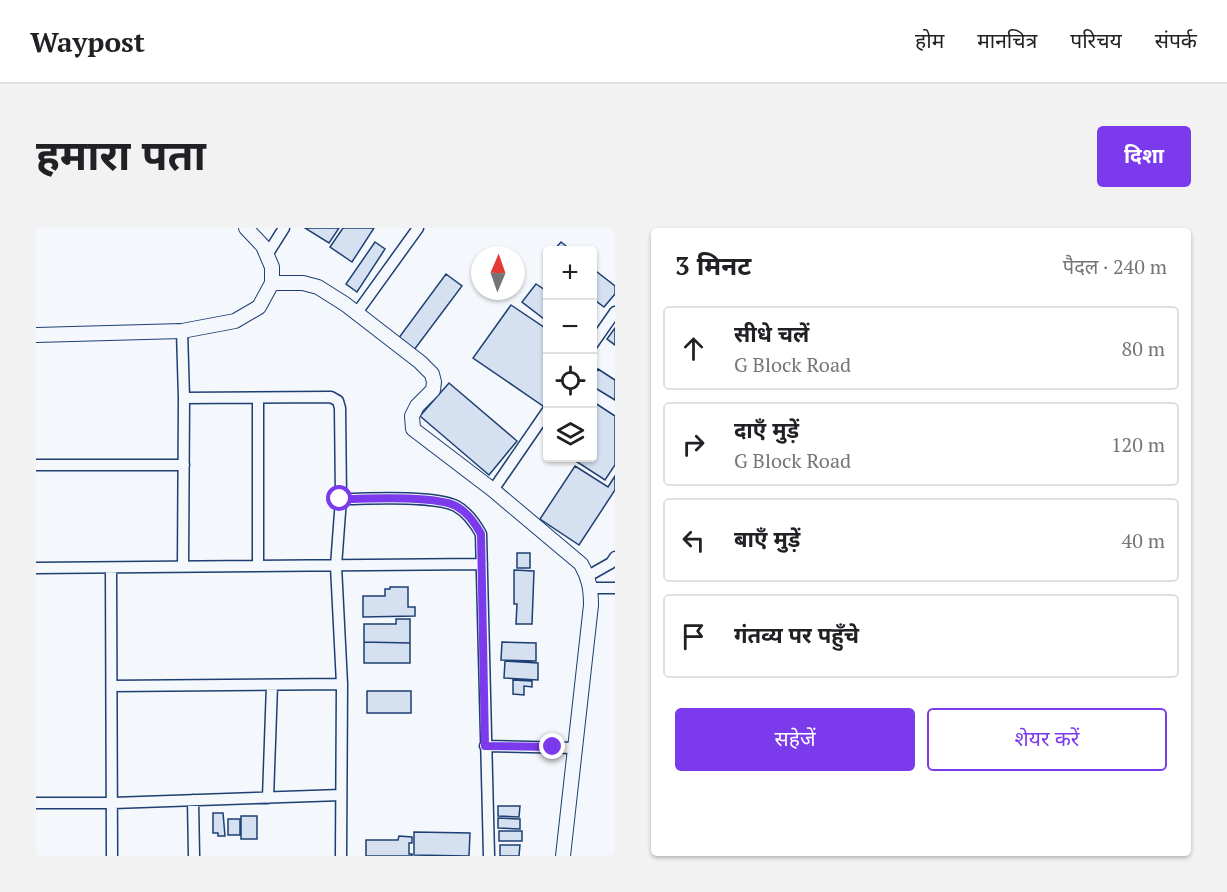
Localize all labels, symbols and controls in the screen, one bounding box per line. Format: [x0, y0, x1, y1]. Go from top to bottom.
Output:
text: Waypost [30, 23, 145, 60]
text: होम [915, 26, 944, 54]
text: मानचित्र [977, 26, 1037, 54]
text: परिचय [1070, 26, 1122, 54]
text: संपर्क [1155, 26, 1197, 54]
text: हमारा पता [36, 126, 206, 182]
button: दिशा [1097, 126, 1191, 187]
north arrow [471, 246, 525, 300]
map controls [543, 246, 597, 462]
button: + [543, 246, 597, 300]
text: 3 मिनट [675, 248, 751, 282]
text: पैदल · 240 m [1063, 253, 1167, 280]
button: − [543, 300, 597, 354]
text: सीधे चलें [734, 319, 809, 348]
icon: ahead [677, 332, 710, 365]
text: 80 m [1122, 335, 1165, 362]
text: G Block Road [734, 351, 851, 378]
button: locate [543, 354, 597, 408]
button: layers [543, 408, 597, 462]
text: दाएँ मुड़ें [734, 415, 799, 444]
icon: right [677, 428, 710, 461]
text: 120 m [1111, 431, 1165, 458]
text: G Block Road [734, 447, 851, 474]
route start [326, 485, 352, 511]
icon: left [677, 524, 710, 557]
text: बाएँ मुड़ें [734, 524, 800, 553]
text: 40 m [1122, 527, 1165, 554]
icon: arrive [677, 620, 710, 653]
text: गंतव्य पर पहुँचे [734, 620, 859, 649]
button: सहेजें [675, 708, 915, 771]
button: शेयर करें [927, 708, 1167, 771]
route end [539, 733, 565, 759]

